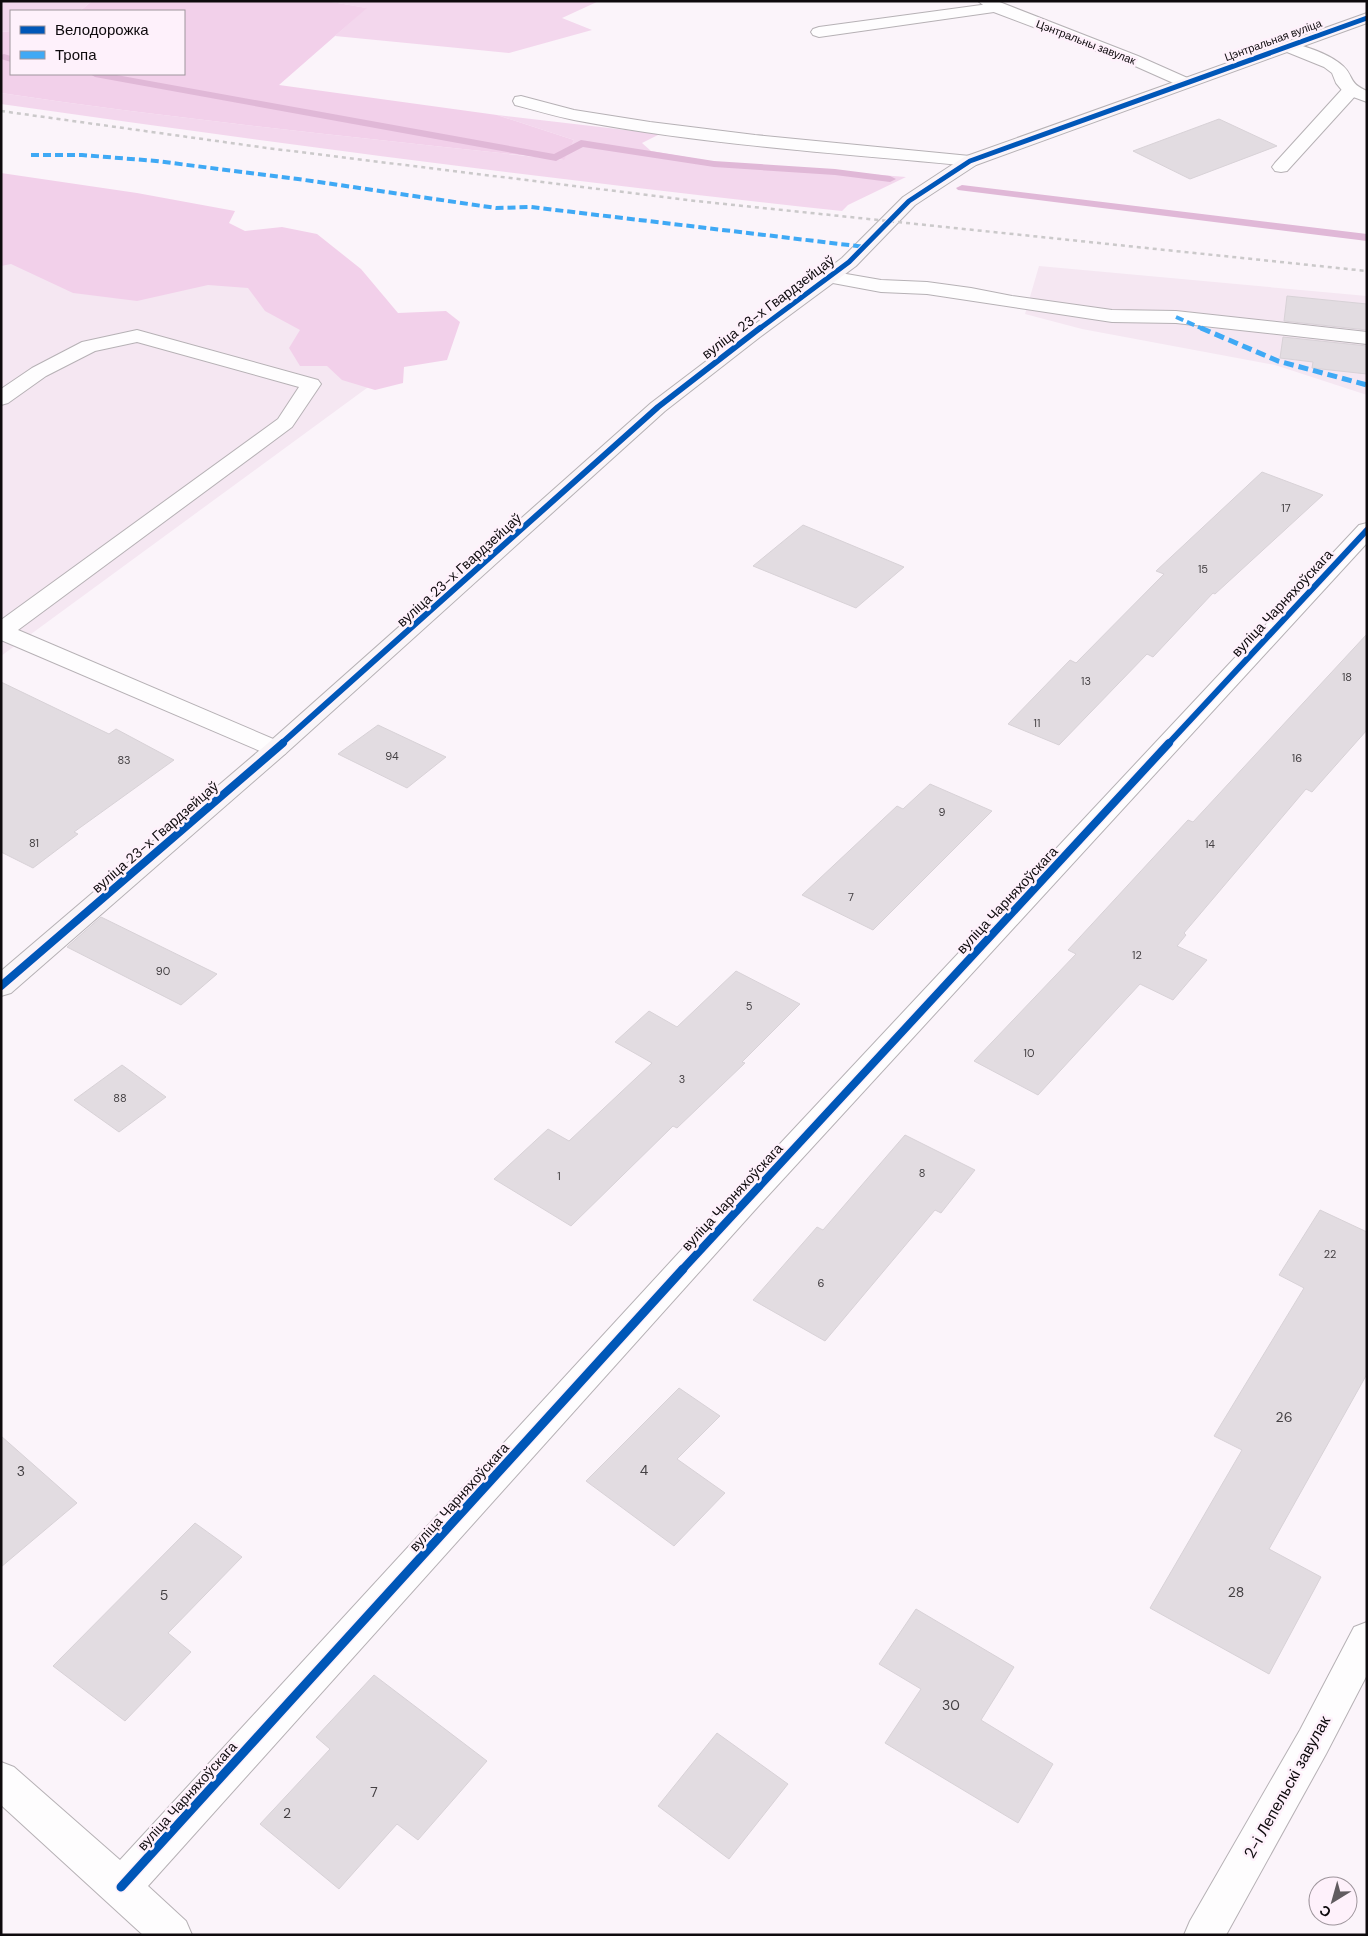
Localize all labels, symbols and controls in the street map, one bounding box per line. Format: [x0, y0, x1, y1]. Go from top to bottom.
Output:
legend [10, 10, 185, 75]
street label: Цэнтральная вуліца [1222, 16, 1324, 64]
street label: Цэнтральны завулак [1034, 17, 1138, 68]
text: Велодорожка [55, 20, 149, 40]
text: Тропа [55, 45, 97, 65]
street label: вуліца 23-х Гвардзейцаў [698, 251, 838, 363]
house number: 17 [1281, 501, 1291, 515]
street label: вуліца 23-х Гвардзейцаў [393, 509, 525, 631]
street label: вуліца Чарняхоўскага [1228, 545, 1337, 660]
house number: 15 [1198, 562, 1208, 576]
house number: 18 [1342, 670, 1352, 684]
house number: 13 [1081, 674, 1091, 688]
house number: 11 [1034, 716, 1040, 730]
house number: 94 [385, 749, 399, 763]
house number: 16 [1292, 751, 1302, 765]
house number: 83 [117, 753, 131, 767]
street label: вуліца 23-х Гвардзейцаў [88, 777, 222, 897]
house number: 9 [939, 805, 946, 819]
house number: 81 [29, 836, 39, 850]
house number: 14 [1205, 837, 1215, 851]
street label: вуліца Чарняхоўскага [953, 842, 1062, 957]
house number: 7 [848, 890, 854, 904]
house number: 12 [1132, 948, 1142, 962]
house number: 90 [156, 964, 170, 978]
house number: 5 [746, 999, 753, 1013]
house number: 10 [1024, 1046, 1034, 1060]
house number: 3 [679, 1072, 685, 1086]
house number: 88 [113, 1091, 127, 1105]
street label: вуліца Чарняхоўскага [678, 1139, 787, 1254]
house number: 8 [919, 1166, 925, 1180]
house number: 1 [557, 1169, 561, 1183]
house number: 22 [1324, 1247, 1336, 1261]
house number: 6 [818, 1276, 825, 1290]
house number: 26 [1276, 1408, 1292, 1426]
street label: вуліца Чарняхоўскага [405, 1439, 513, 1555]
house number: 4 [640, 1461, 649, 1479]
house number: 3 [17, 1462, 25, 1480]
house number: 28 [1228, 1583, 1244, 1601]
house number: 5 [160, 1586, 168, 1604]
house number: 30 [942, 1696, 960, 1714]
street label: 2-і Лепельскі завулак [1239, 1711, 1335, 1862]
street label: вуліца Чарняхоўскага [133, 1738, 241, 1854]
house number: 7 [370, 1783, 378, 1801]
house number: 2 [283, 1804, 291, 1822]
north arrow [1308, 1876, 1358, 1926]
text: С [1316, 1901, 1335, 1922]

